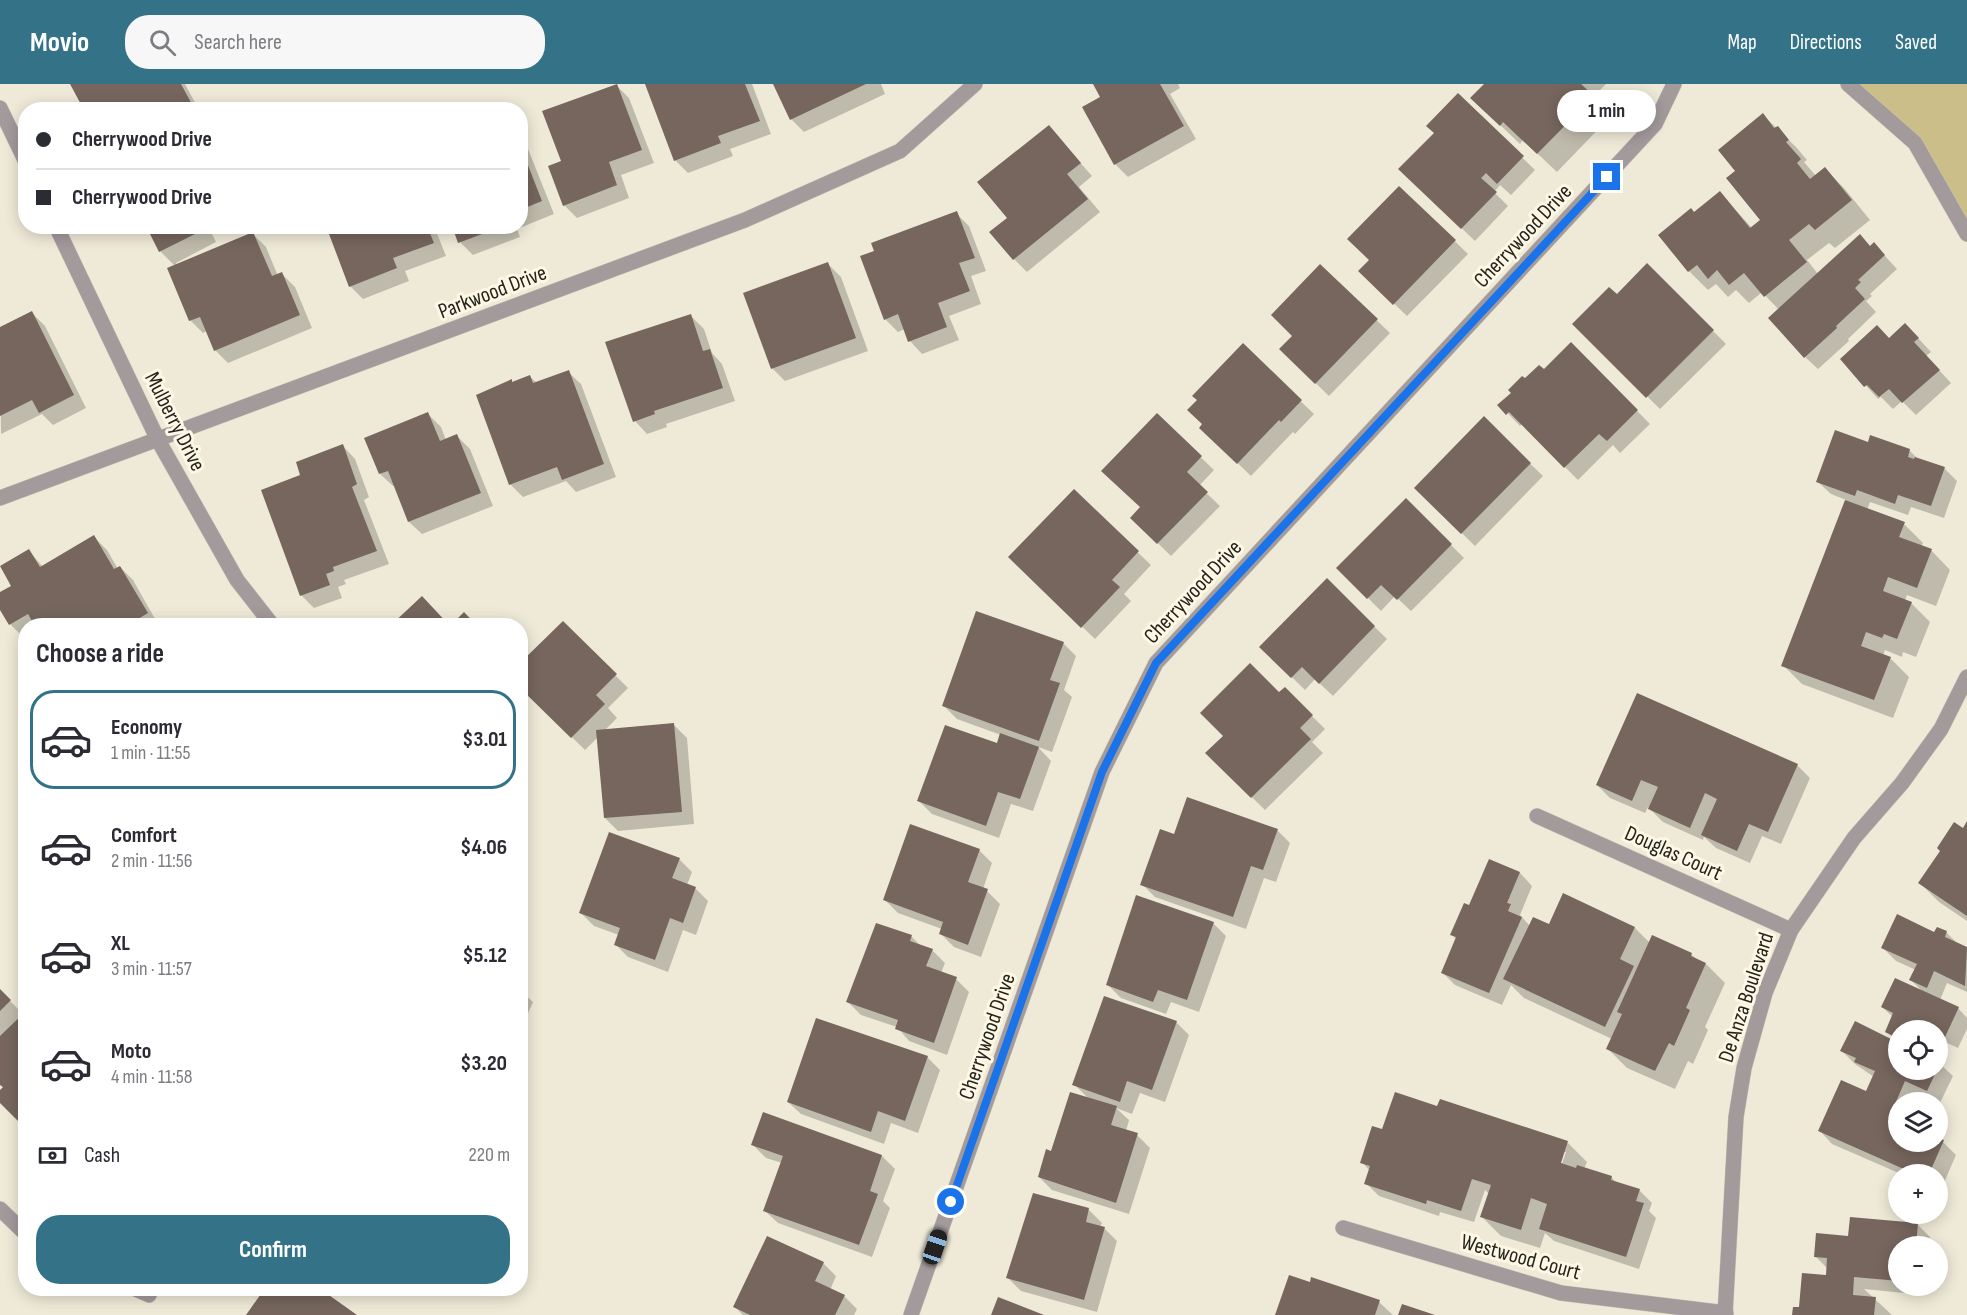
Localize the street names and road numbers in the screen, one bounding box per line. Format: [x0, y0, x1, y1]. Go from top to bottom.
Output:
street label: Cherrywood Drive [1468, 179, 1578, 293]
street label: Parkwood Drive [435, 259, 551, 325]
street label: Mulberry Drive [138, 368, 211, 476]
street label: Cherrywood Drive [1138, 535, 1248, 649]
street label: Douglas Court [1620, 820, 1727, 887]
street label: De Anza Boulevard [1713, 929, 1780, 1066]
street label: Cherrywood Drive [953, 970, 1022, 1103]
street label: Westwood Court [1458, 1229, 1584, 1286]

